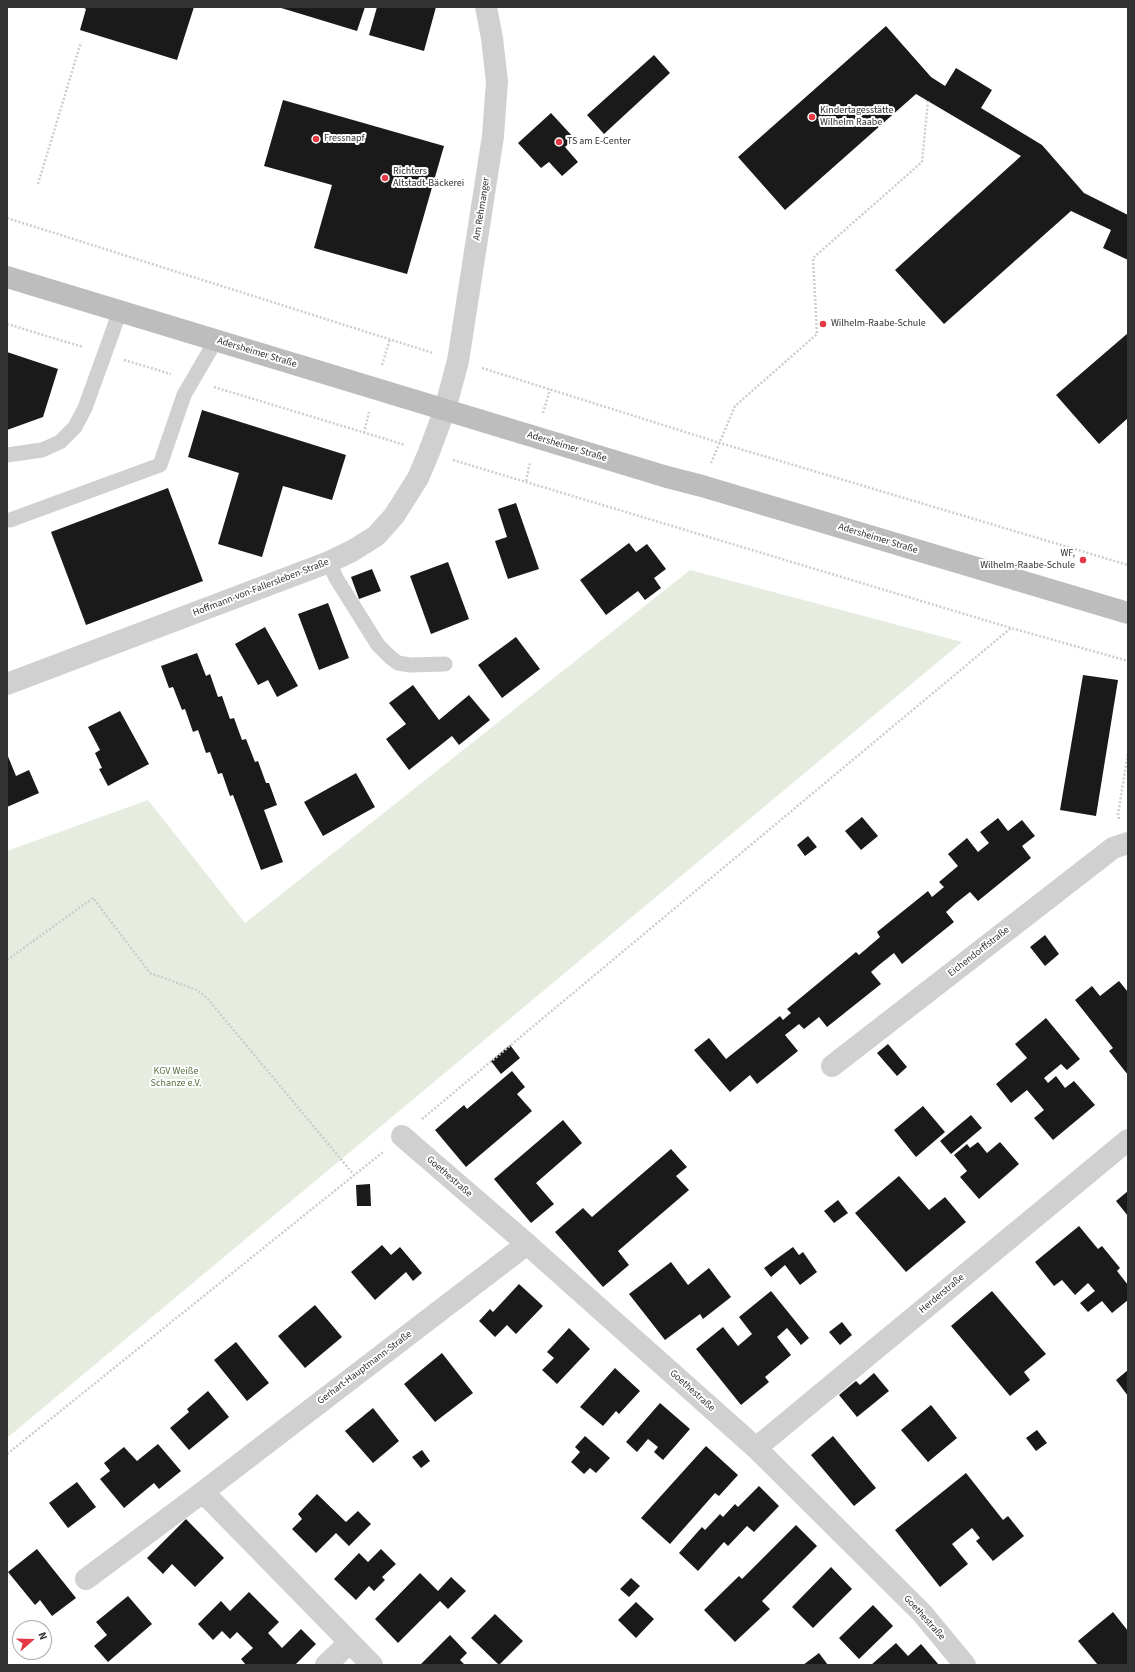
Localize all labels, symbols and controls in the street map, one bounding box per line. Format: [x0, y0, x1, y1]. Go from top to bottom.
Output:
place label: Kindertagesstätte Wilhelm Raabe [820, 105, 893, 128]
marker: Kindertagesstätte Wilhelm Raabe [807, 112, 817, 122]
place label: Fressnapf [324, 133, 364, 145]
marker: Fressnapf [311, 134, 321, 144]
place label: TS am E-Center [567, 136, 631, 148]
marker: TS am E-Center [554, 137, 564, 147]
place label: Richters Altstadt-Bäckerei [393, 166, 464, 190]
marker: Richters Altstadt-Bäckerei [380, 173, 390, 183]
street label: Am Rehmanger [471, 177, 493, 241]
place label: Wilhelm-Raabe-Schule [831, 318, 926, 330]
marker: Wilhelm-Raabe-Schule [818, 319, 828, 329]
street label: Adersheimer Straße [216, 335, 298, 371]
street label: Adersheimer Straße [526, 429, 608, 465]
street label: Adersheimer Straße [837, 521, 919, 557]
place label: WF, Wilhelm-Raabe-Schule [980, 548, 1075, 572]
marker: WF, Wilhelm-Raabe-Schule [1078, 555, 1088, 565]
street label: Hoffmann-von-Fallersleben-Straße [191, 556, 331, 620]
street label: Eichendorffstraße [946, 924, 1012, 980]
park label: KGV Weiße Schanze e.V. [151, 1066, 201, 1090]
street label: Goethestraße [424, 1154, 474, 1200]
street label: Herderstraße [917, 1272, 967, 1316]
street label: Gerhart-Hauptmann-Straße [315, 1329, 415, 1407]
street label: Goethestraße [667, 1368, 717, 1414]
street label: Goethestraße [901, 1593, 947, 1643]
north arrow [12, 1620, 52, 1660]
text: N [35, 1630, 51, 1642]

